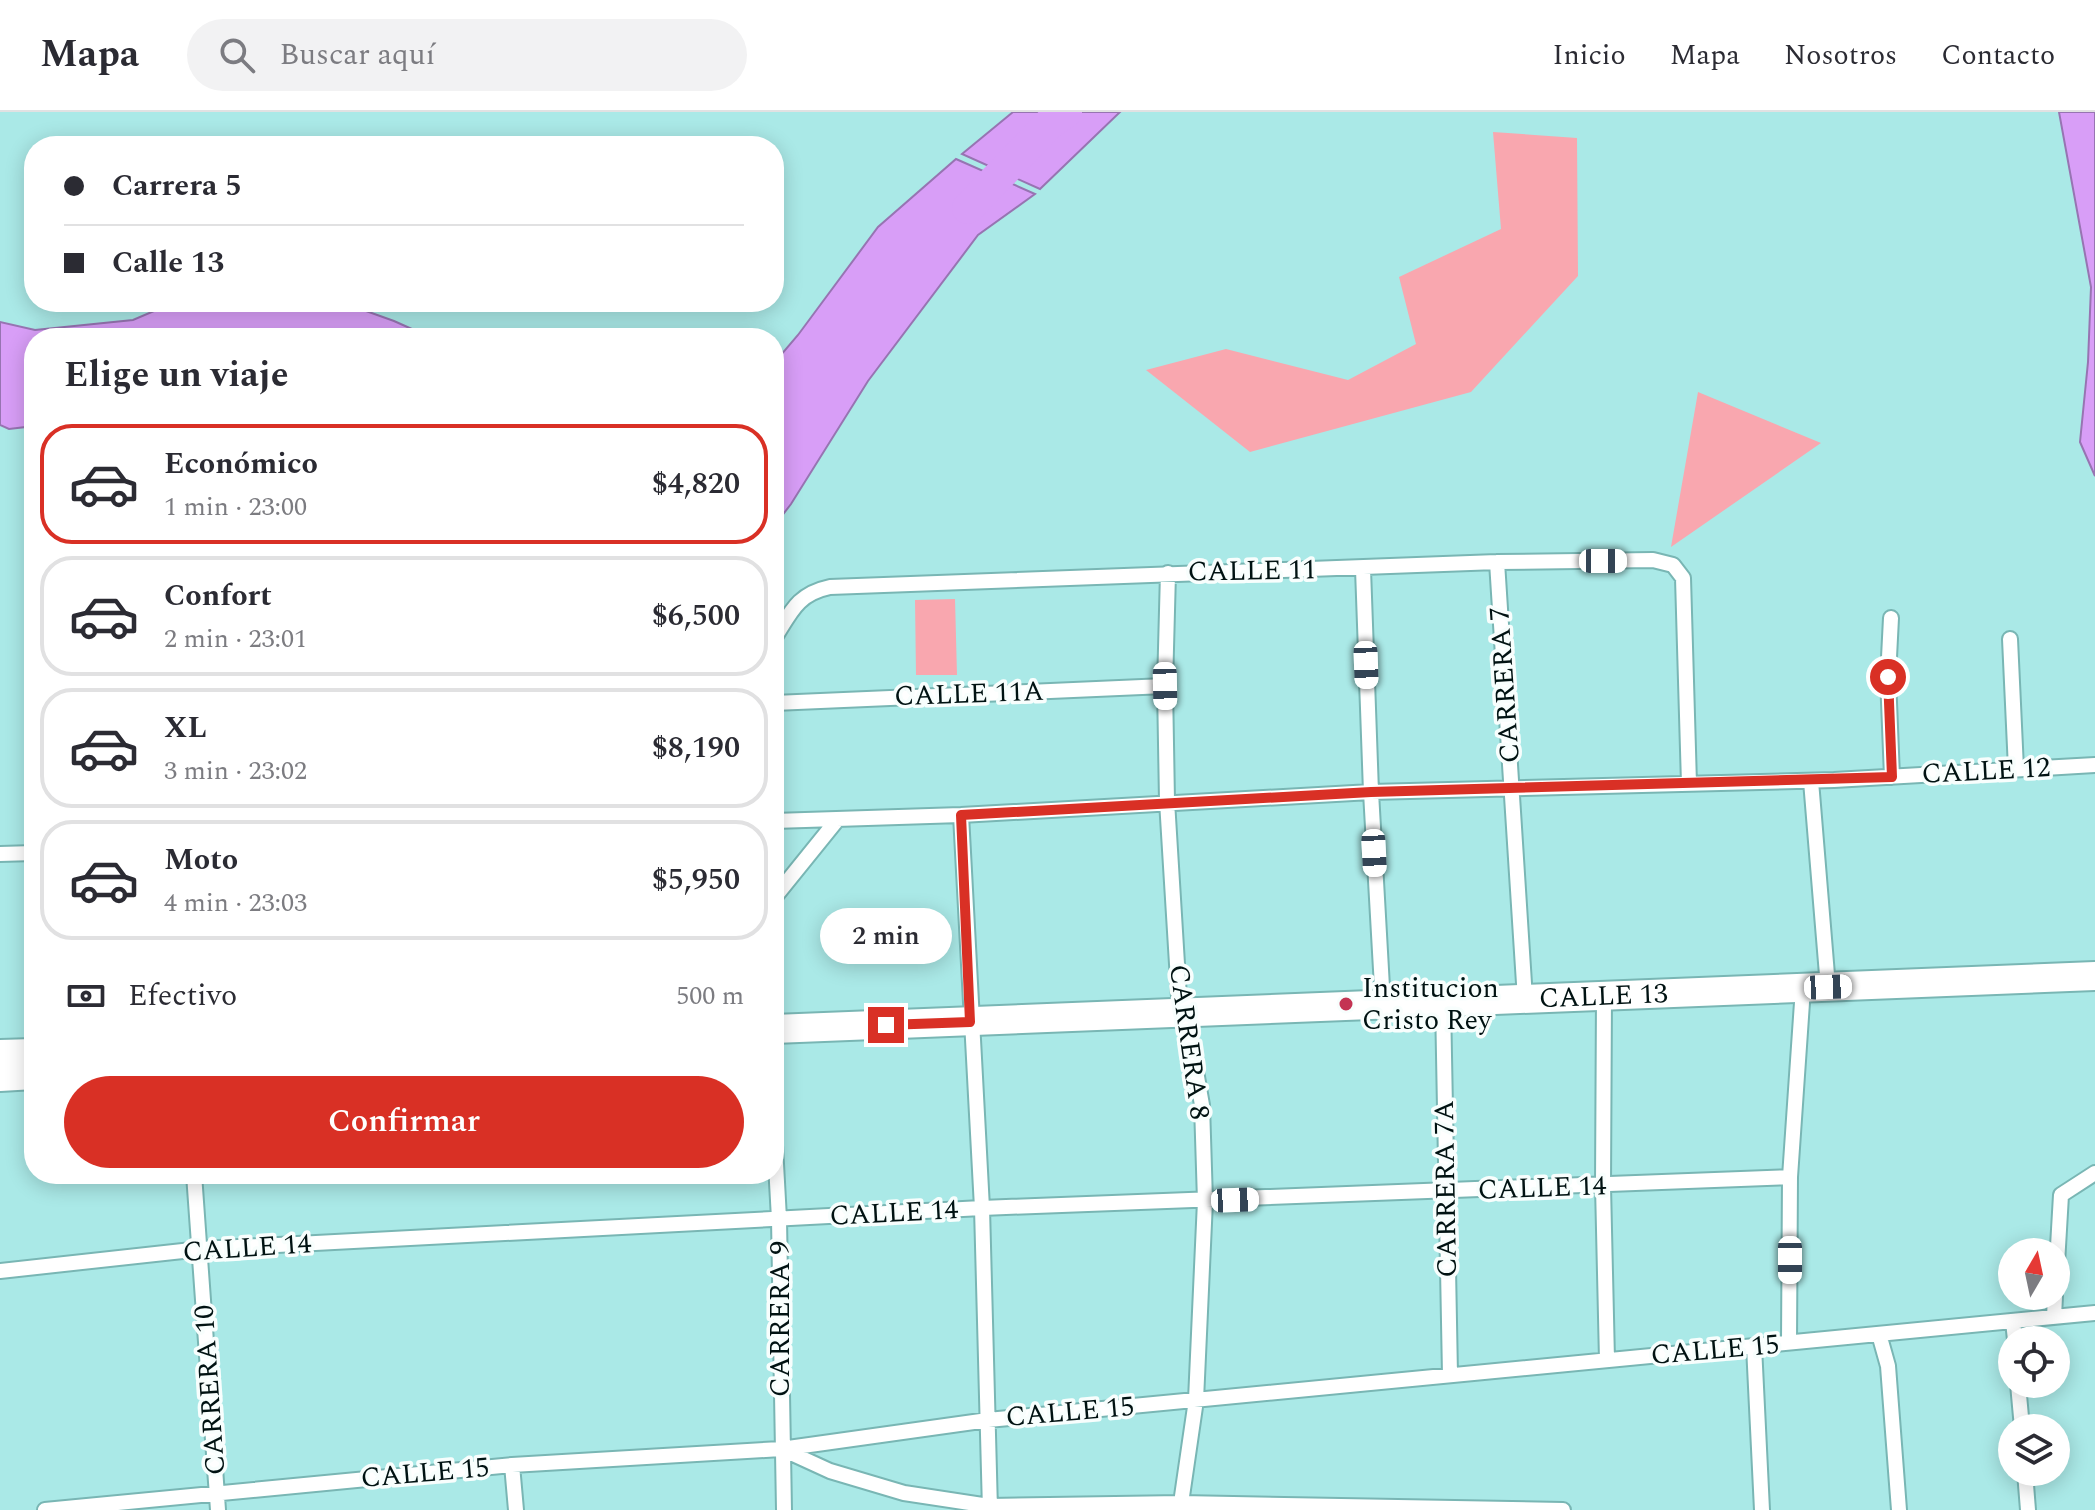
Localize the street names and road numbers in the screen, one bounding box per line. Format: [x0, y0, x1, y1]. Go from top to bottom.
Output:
street label: CALLE 11 [1187, 548, 1317, 594]
street label: CARRERA 7 [1478, 605, 1532, 765]
street label: CALLE 11A [893, 670, 1045, 718]
street label: CALLE 12 [1921, 746, 2051, 796]
street label: CARRERA 8 [1157, 961, 1221, 1123]
street label: CALLE 13 [1538, 972, 1669, 1020]
street label: CARRERA 7A [1423, 1100, 1469, 1278]
street label: CALLE 14 [1477, 1164, 1607, 1212]
street label: CALLE 14 [829, 1188, 959, 1238]
street label: CALLE 14 [181, 1222, 313, 1274]
street label: CARRERA 9 [759, 1241, 802, 1397]
street label: CARRERA 10 [183, 1303, 237, 1477]
street label: CALLE 15 [1649, 1323, 1781, 1377]
street label: CALLE 15 [1004, 1385, 1136, 1439]
street label: CALLE 15 [359, 1446, 491, 1500]

